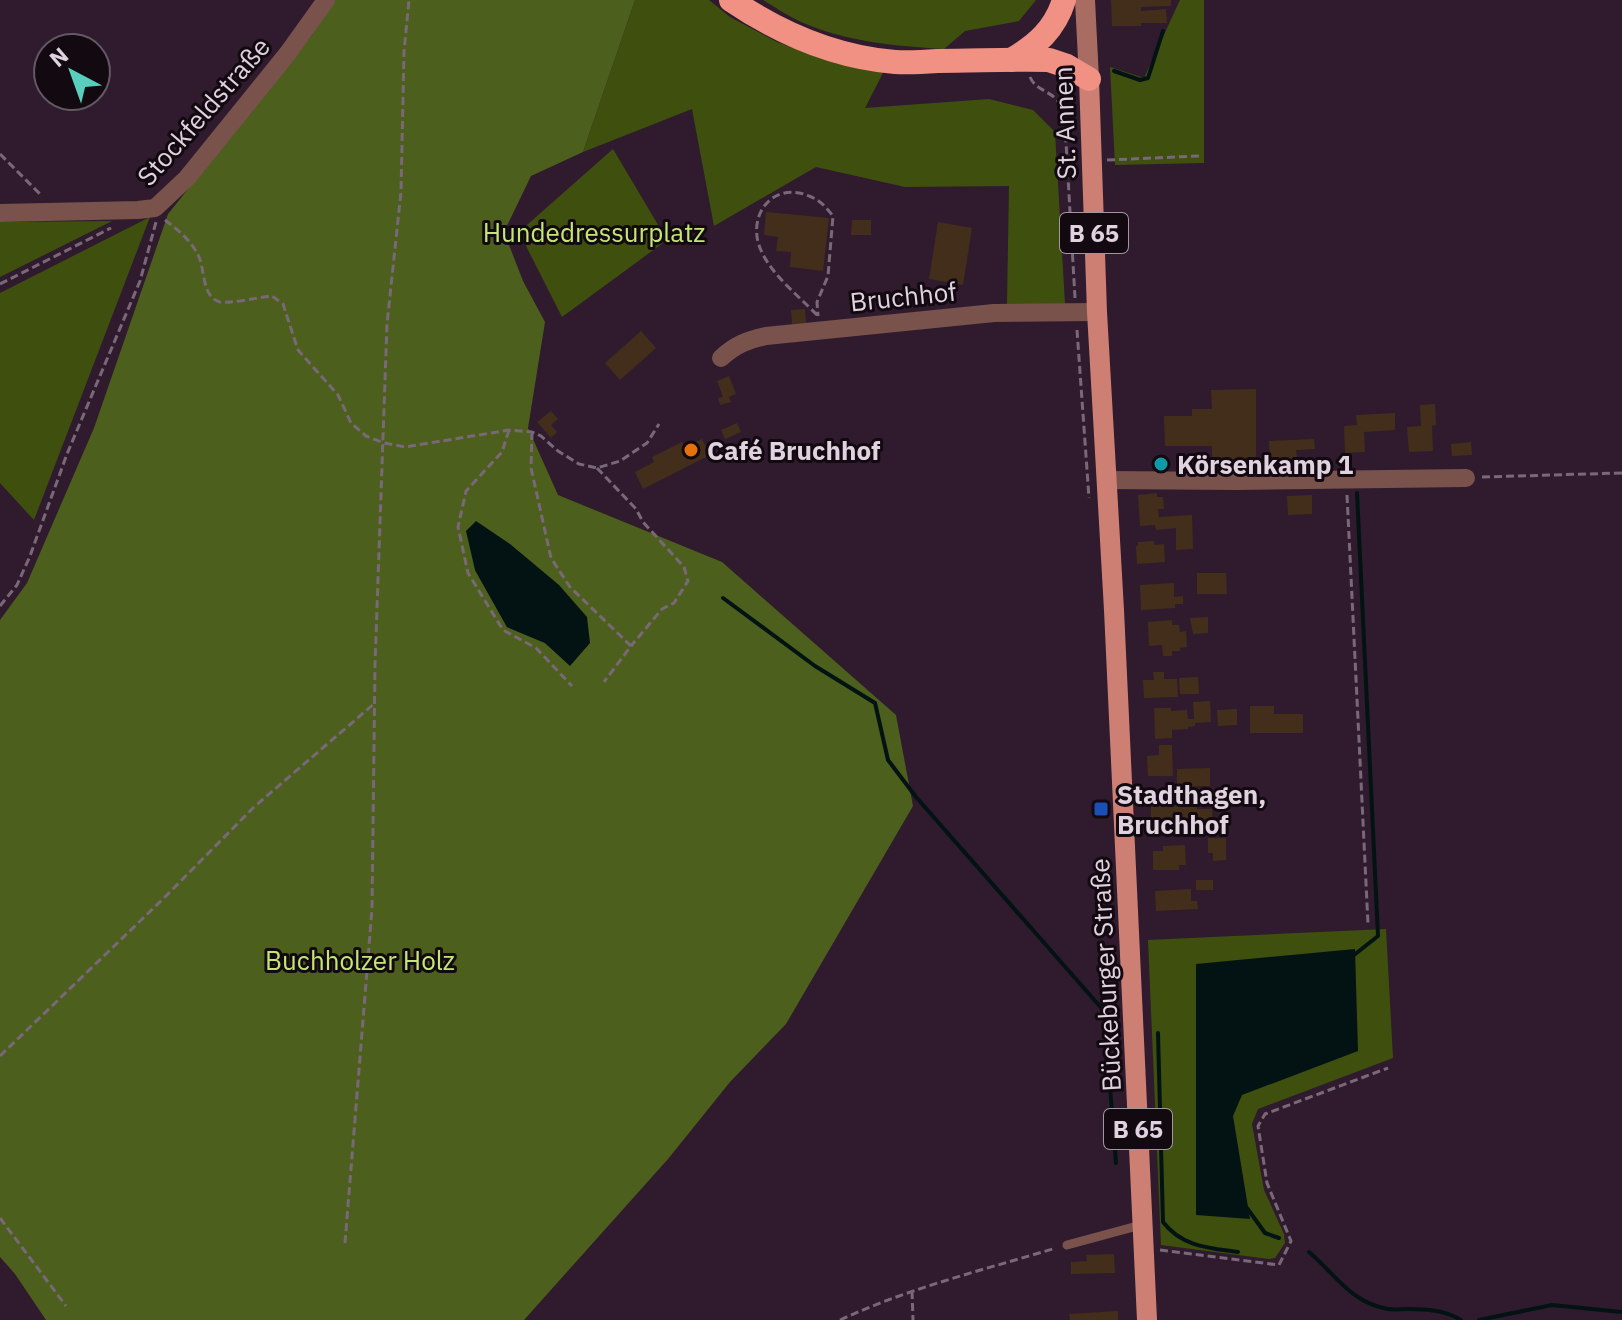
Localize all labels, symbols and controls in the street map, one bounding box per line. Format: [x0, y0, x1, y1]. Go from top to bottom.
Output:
street label: Stockfeldstraße [129, 30, 277, 192]
north arrow [32, 32, 112, 112]
text: N [43, 40, 74, 73]
street label: St. Annen [1045, 66, 1083, 180]
road number: B 65 [1060, 213, 1128, 253]
park label: Hundedressurplatz [483, 215, 705, 249]
street label: Bruchhof [848, 274, 958, 318]
place label: Café Bruchhof [707, 433, 881, 467]
marker: Café Bruchhof [682, 441, 700, 459]
place label: Körsenkamp 1 [1177, 447, 1354, 481]
marker: Körsenkamp 1 [1152, 455, 1170, 473]
place label: Stadthagen, Bruchhof [1117, 777, 1266, 841]
marker: Stadthagen, Bruchhof [1092, 800, 1110, 818]
street label: Bückeburger Straße [1082, 858, 1128, 1092]
park label: Buchholzer Holz [265, 943, 455, 977]
road number: B 65 [1104, 1109, 1172, 1149]

